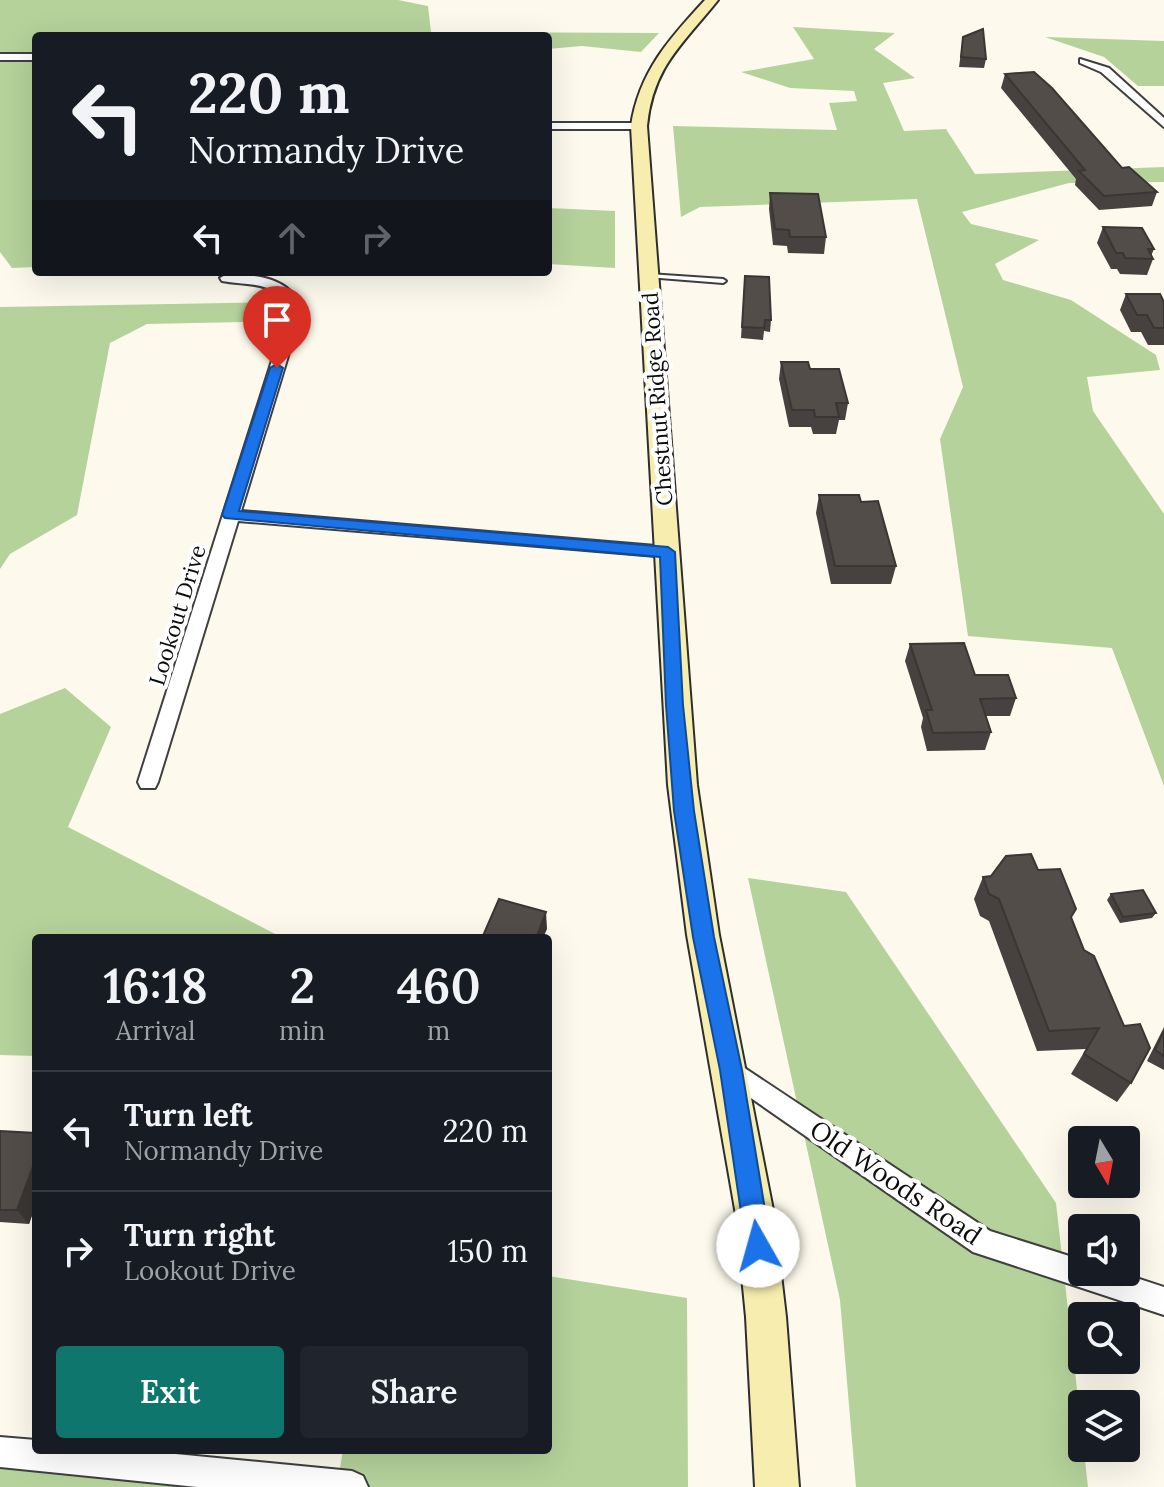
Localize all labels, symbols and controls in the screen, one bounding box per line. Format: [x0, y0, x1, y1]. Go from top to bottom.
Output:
text: 220 m [188, 57, 350, 128]
icon: left [56, 64, 160, 168]
text: Normandy Drive [188, 127, 464, 173]
icon: left [186, 216, 230, 260]
icon: ahead [270, 216, 314, 260]
icon: right [354, 216, 398, 260]
pin [243, 286, 311, 368]
street label: Chestnut Ridge Road [636, 291, 678, 507]
icon: arrive [255, 298, 299, 342]
street label: Lookout Drive [142, 541, 212, 689]
text: 16:18 [103, 955, 208, 1016]
text: 2 [289, 955, 315, 1016]
text: 460 [397, 955, 481, 1016]
text: Arrival [116, 1014, 195, 1047]
text: min [279, 1014, 325, 1047]
text: m [427, 1014, 450, 1047]
text: Turn left [124, 1096, 252, 1134]
icon: left [56, 1109, 100, 1153]
text: 220 m [442, 1112, 528, 1150]
street label: Old Woods Road [804, 1112, 988, 1252]
north arrow [1068, 1126, 1140, 1198]
map controls [1068, 1126, 1140, 1462]
text: Normandy Drive [124, 1134, 323, 1167]
position arrow [716, 1204, 800, 1288]
button: sound [1068, 1214, 1140, 1286]
text: Turn right [124, 1216, 275, 1254]
icon: right [56, 1229, 100, 1273]
text: 150 m [447, 1232, 528, 1270]
text: Lookout Drive [124, 1254, 296, 1287]
button: search [1068, 1302, 1140, 1374]
button: Exit [56, 1346, 284, 1438]
button: Share [300, 1346, 528, 1438]
button: layers [1068, 1390, 1140, 1462]

